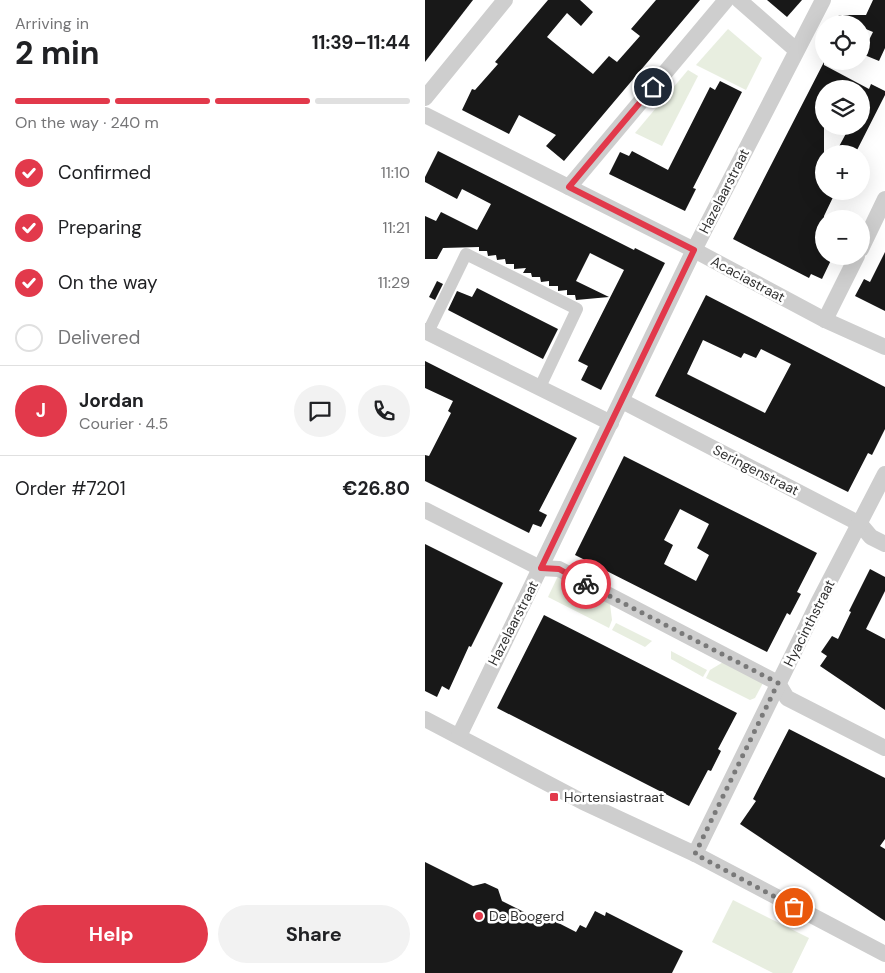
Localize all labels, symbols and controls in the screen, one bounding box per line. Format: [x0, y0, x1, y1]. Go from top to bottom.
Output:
text: Arriving in [15, 13, 89, 34]
map controls [815, 15, 870, 265]
button: locate [815, 15, 870, 70]
text: 11:39–11:44 [312, 30, 410, 55]
text: 2 min [15, 32, 100, 74]
pin [632, 66, 674, 108]
icon: home [639, 73, 667, 101]
button: layers [815, 80, 870, 135]
text: On the way · 240 m [15, 112, 159, 133]
street label: Hazelaarstraat [695, 145, 753, 237]
button: + [815, 145, 870, 200]
icon: check [15, 159, 43, 187]
text: Confirmed [58, 160, 151, 185]
text: 11:10 [381, 162, 410, 183]
button: − [815, 210, 870, 265]
icon: check [15, 214, 43, 242]
text: Preparing [58, 215, 142, 240]
text: 11:21 [383, 217, 410, 238]
street label: Acaciastraat [708, 252, 788, 306]
icon: check [15, 269, 43, 297]
text: On the way [58, 270, 158, 295]
text: 11:29 [378, 272, 410, 293]
text: Delivered [58, 325, 140, 350]
button: chat [294, 385, 346, 437]
button: phone [358, 385, 410, 437]
text: Jordan [79, 388, 144, 413]
text: J [36, 398, 46, 423]
text: Courier · 4.5 [79, 413, 168, 434]
street label: Seringenstraat [710, 441, 802, 499]
text: Order #7201 [15, 476, 126, 501]
text: €26.80 [342, 476, 410, 501]
courier [561, 559, 611, 609]
icon: bike [572, 570, 600, 598]
street label: Hyacinthstraat [779, 576, 839, 670]
street label: Hazelaarstraat [484, 577, 542, 669]
place label: Hortensiastraat [564, 788, 664, 806]
marker: Hortensiastraat [548, 791, 560, 803]
pin [773, 886, 815, 928]
icon: bag [780, 893, 808, 921]
button: Help [15, 905, 208, 963]
button: Share [218, 905, 410, 963]
place label: De Boogerd [489, 907, 564, 925]
marker: De Boogerd [473, 910, 485, 922]

